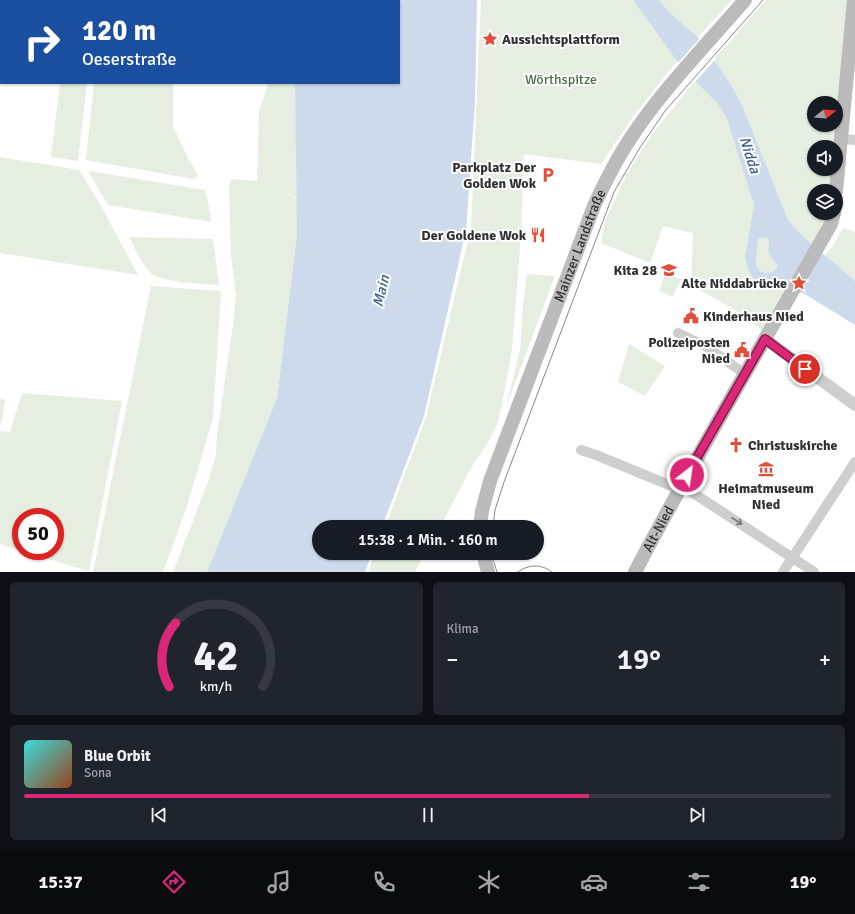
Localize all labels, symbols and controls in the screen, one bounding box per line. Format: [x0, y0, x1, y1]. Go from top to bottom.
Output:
text: 120 m [82, 14, 156, 48]
icon: right [16, 16, 68, 68]
place icon: Aussichtsplattform [481, 30, 499, 48]
place label: Aussichtsplattform [502, 31, 620, 48]
text: Oeserstraße [82, 48, 176, 70]
park label: Wörthspitze [525, 71, 597, 88]
north arrow [807, 96, 843, 132]
map controls [807, 96, 843, 220]
water label: Nidda [736, 134, 765, 176]
button: sound [807, 140, 843, 176]
place label: Parkplatz Der Golden Wok [452, 159, 537, 192]
parking icon: Parkplatz Der Golden Wok [539, 166, 557, 184]
button: layers [807, 184, 843, 220]
street label: Mainzer Landstraße [550, 187, 610, 305]
restaurant icon: Der Goldene Wok [529, 226, 547, 244]
place label: Der Goldene Wok [421, 227, 527, 244]
school or university icon: Kita 28 [660, 261, 678, 279]
place label: Kita 28 [614, 262, 657, 279]
water label: Main [369, 273, 394, 309]
place icon: Alte Niddabrücke [790, 274, 808, 292]
place label: Alte Niddabrücke [681, 275, 787, 292]
public building icon: Kinderhaus Nied [682, 307, 700, 325]
place label: Kinderhaus Nied [703, 308, 804, 325]
place label: Polizeiposten Nied [648, 334, 730, 367]
public building icon: Polizeiposten Nied [733, 341, 751, 359]
pin [788, 352, 822, 386]
icon: arrive [794, 358, 816, 380]
church icon: Christuskirche [727, 436, 745, 454]
place label: Christuskirche [748, 437, 837, 454]
position arrow [666, 454, 708, 496]
museum icon: Heimatmuseum Nied [757, 460, 775, 478]
place label: Heimatmuseum Nied [718, 480, 814, 513]
street label: Alt-Nied [639, 503, 678, 555]
speed limit sign: 50 [12, 508, 64, 560]
one-way arrow [731, 517, 742, 525]
text: 15:38 · 1 Min. · 160 m [358, 531, 498, 549]
text: Klima [447, 621, 478, 637]
text: 42 [194, 630, 239, 681]
text: 19° [617, 641, 661, 678]
text: − [447, 646, 458, 673]
text: + [819, 646, 831, 673]
text: km/h [200, 677, 232, 694]
text: Blue Orbit [84, 747, 151, 765]
text: Sona [84, 765, 112, 781]
icon: previous [148, 804, 170, 826]
icon: pause [417, 804, 439, 826]
icon: next [686, 804, 708, 826]
icon: directions [160, 868, 188, 896]
icon: music [265, 868, 293, 896]
icon: phone [370, 868, 398, 896]
icon: climate [475, 868, 503, 896]
icon: car [580, 868, 608, 896]
icon: filters [685, 868, 713, 896]
text: 15:37 [39, 871, 83, 893]
text: 19° [790, 871, 816, 893]

